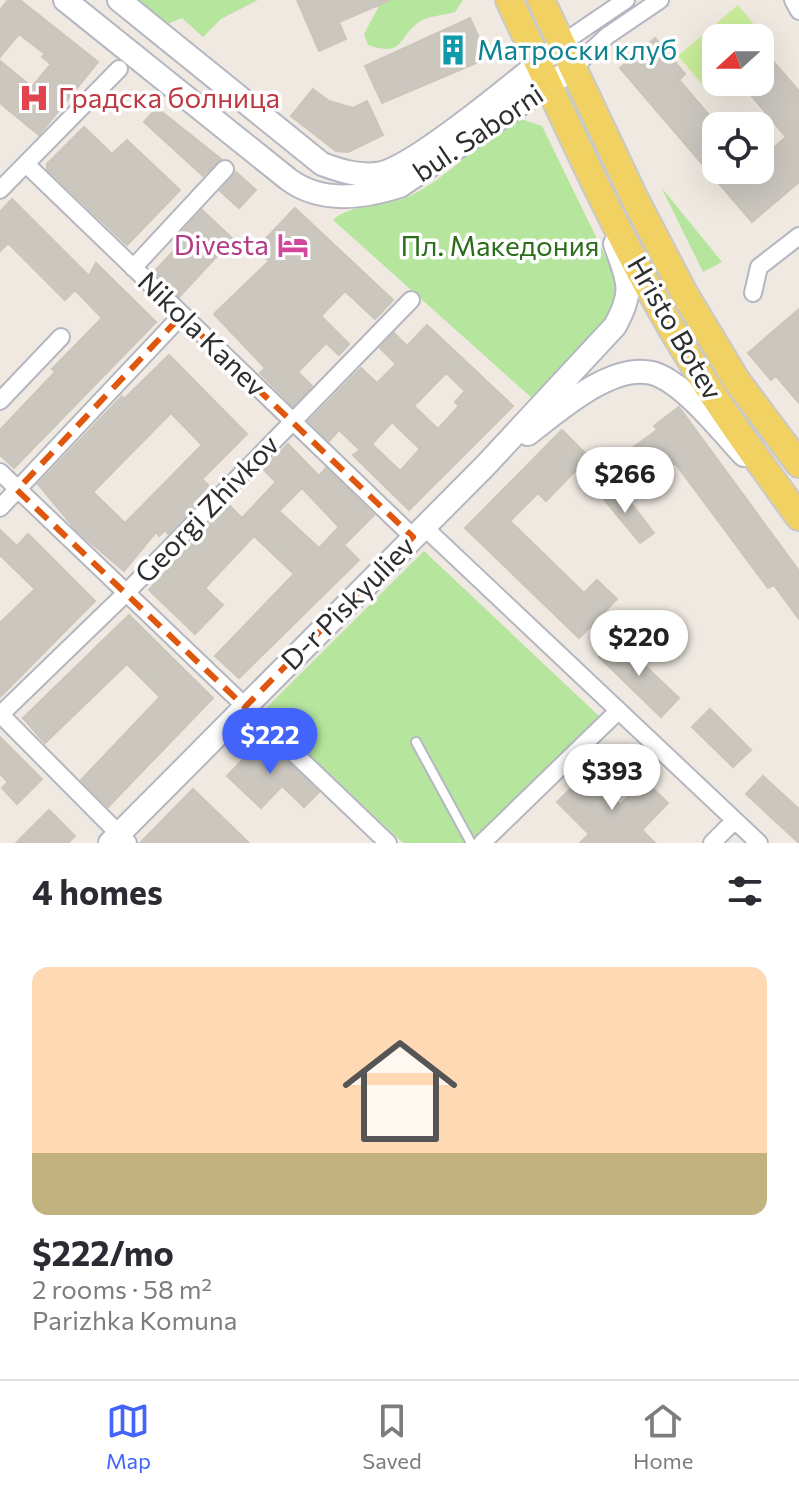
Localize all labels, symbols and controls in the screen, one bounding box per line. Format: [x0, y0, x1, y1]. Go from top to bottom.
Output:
north arrow [702, 24, 774, 96]
map controls [702, 24, 774, 184]
place label: Матроски клуб [477, 32, 677, 66]
building icon: Матроски клуб [436, 33, 470, 67]
street label: bul. Saborni [406, 76, 549, 188]
place label: Градска болница [58, 80, 280, 114]
hospital icon: Градска болница [17, 81, 51, 115]
button: locate [702, 112, 774, 184]
place label: Divesta [174, 227, 269, 261]
hotel icon: Divesta [276, 228, 310, 262]
park label: Пл. Македония [400, 228, 600, 262]
street label: Hristo Botev [621, 250, 731, 405]
street label: Nikola Kanev [132, 264, 274, 403]
street label: Georgi Zhivkov [127, 427, 285, 589]
pin: $266 [578, 447, 672, 515]
text: $266 [594, 457, 656, 488]
street label: D-r Piskyuliev [273, 528, 421, 676]
pin: $220 [592, 610, 686, 678]
text: $220 [608, 620, 670, 651]
pin: $222 [223, 708, 317, 776]
text: $222 [240, 718, 300, 749]
pin: $393 [565, 744, 659, 812]
text: $393 [581, 754, 643, 785]
icon: filters [723, 869, 767, 913]
text: 4 homes [32, 870, 163, 912]
icon: home [328, 1019, 472, 1163]
text: $222/mo [32, 1231, 174, 1273]
text: 2 rooms · 58 m² [32, 1273, 212, 1304]
text: Parizhka Komuna [32, 1304, 237, 1335]
tab: Map [106, 1399, 151, 1474]
tab: Saved [362, 1399, 422, 1474]
tab: Home [633, 1399, 693, 1474]

